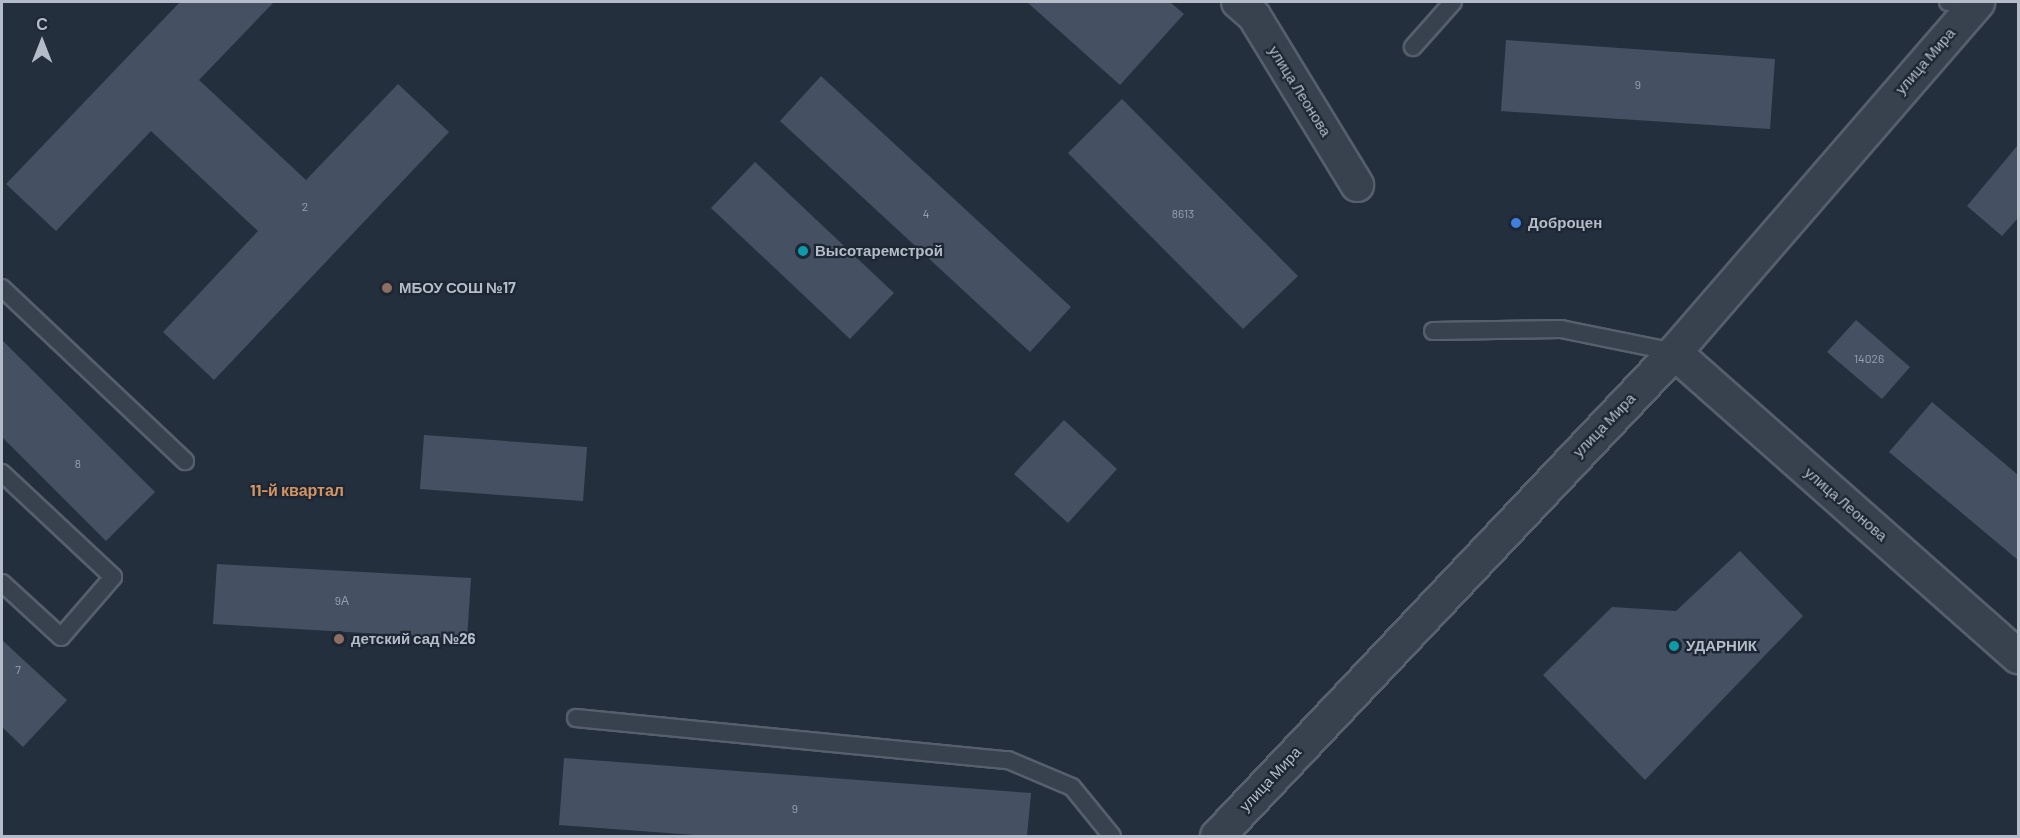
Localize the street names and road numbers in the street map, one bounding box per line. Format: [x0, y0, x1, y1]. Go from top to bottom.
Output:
street label: улица Мира [1891, 24, 1959, 98]
street label: улица Леонова [1265, 42, 1335, 140]
street label: улица Мира [1569, 389, 1639, 461]
street label: улица Леонова [1801, 463, 1891, 545]
street label: улица Мира [1236, 743, 1304, 815]

